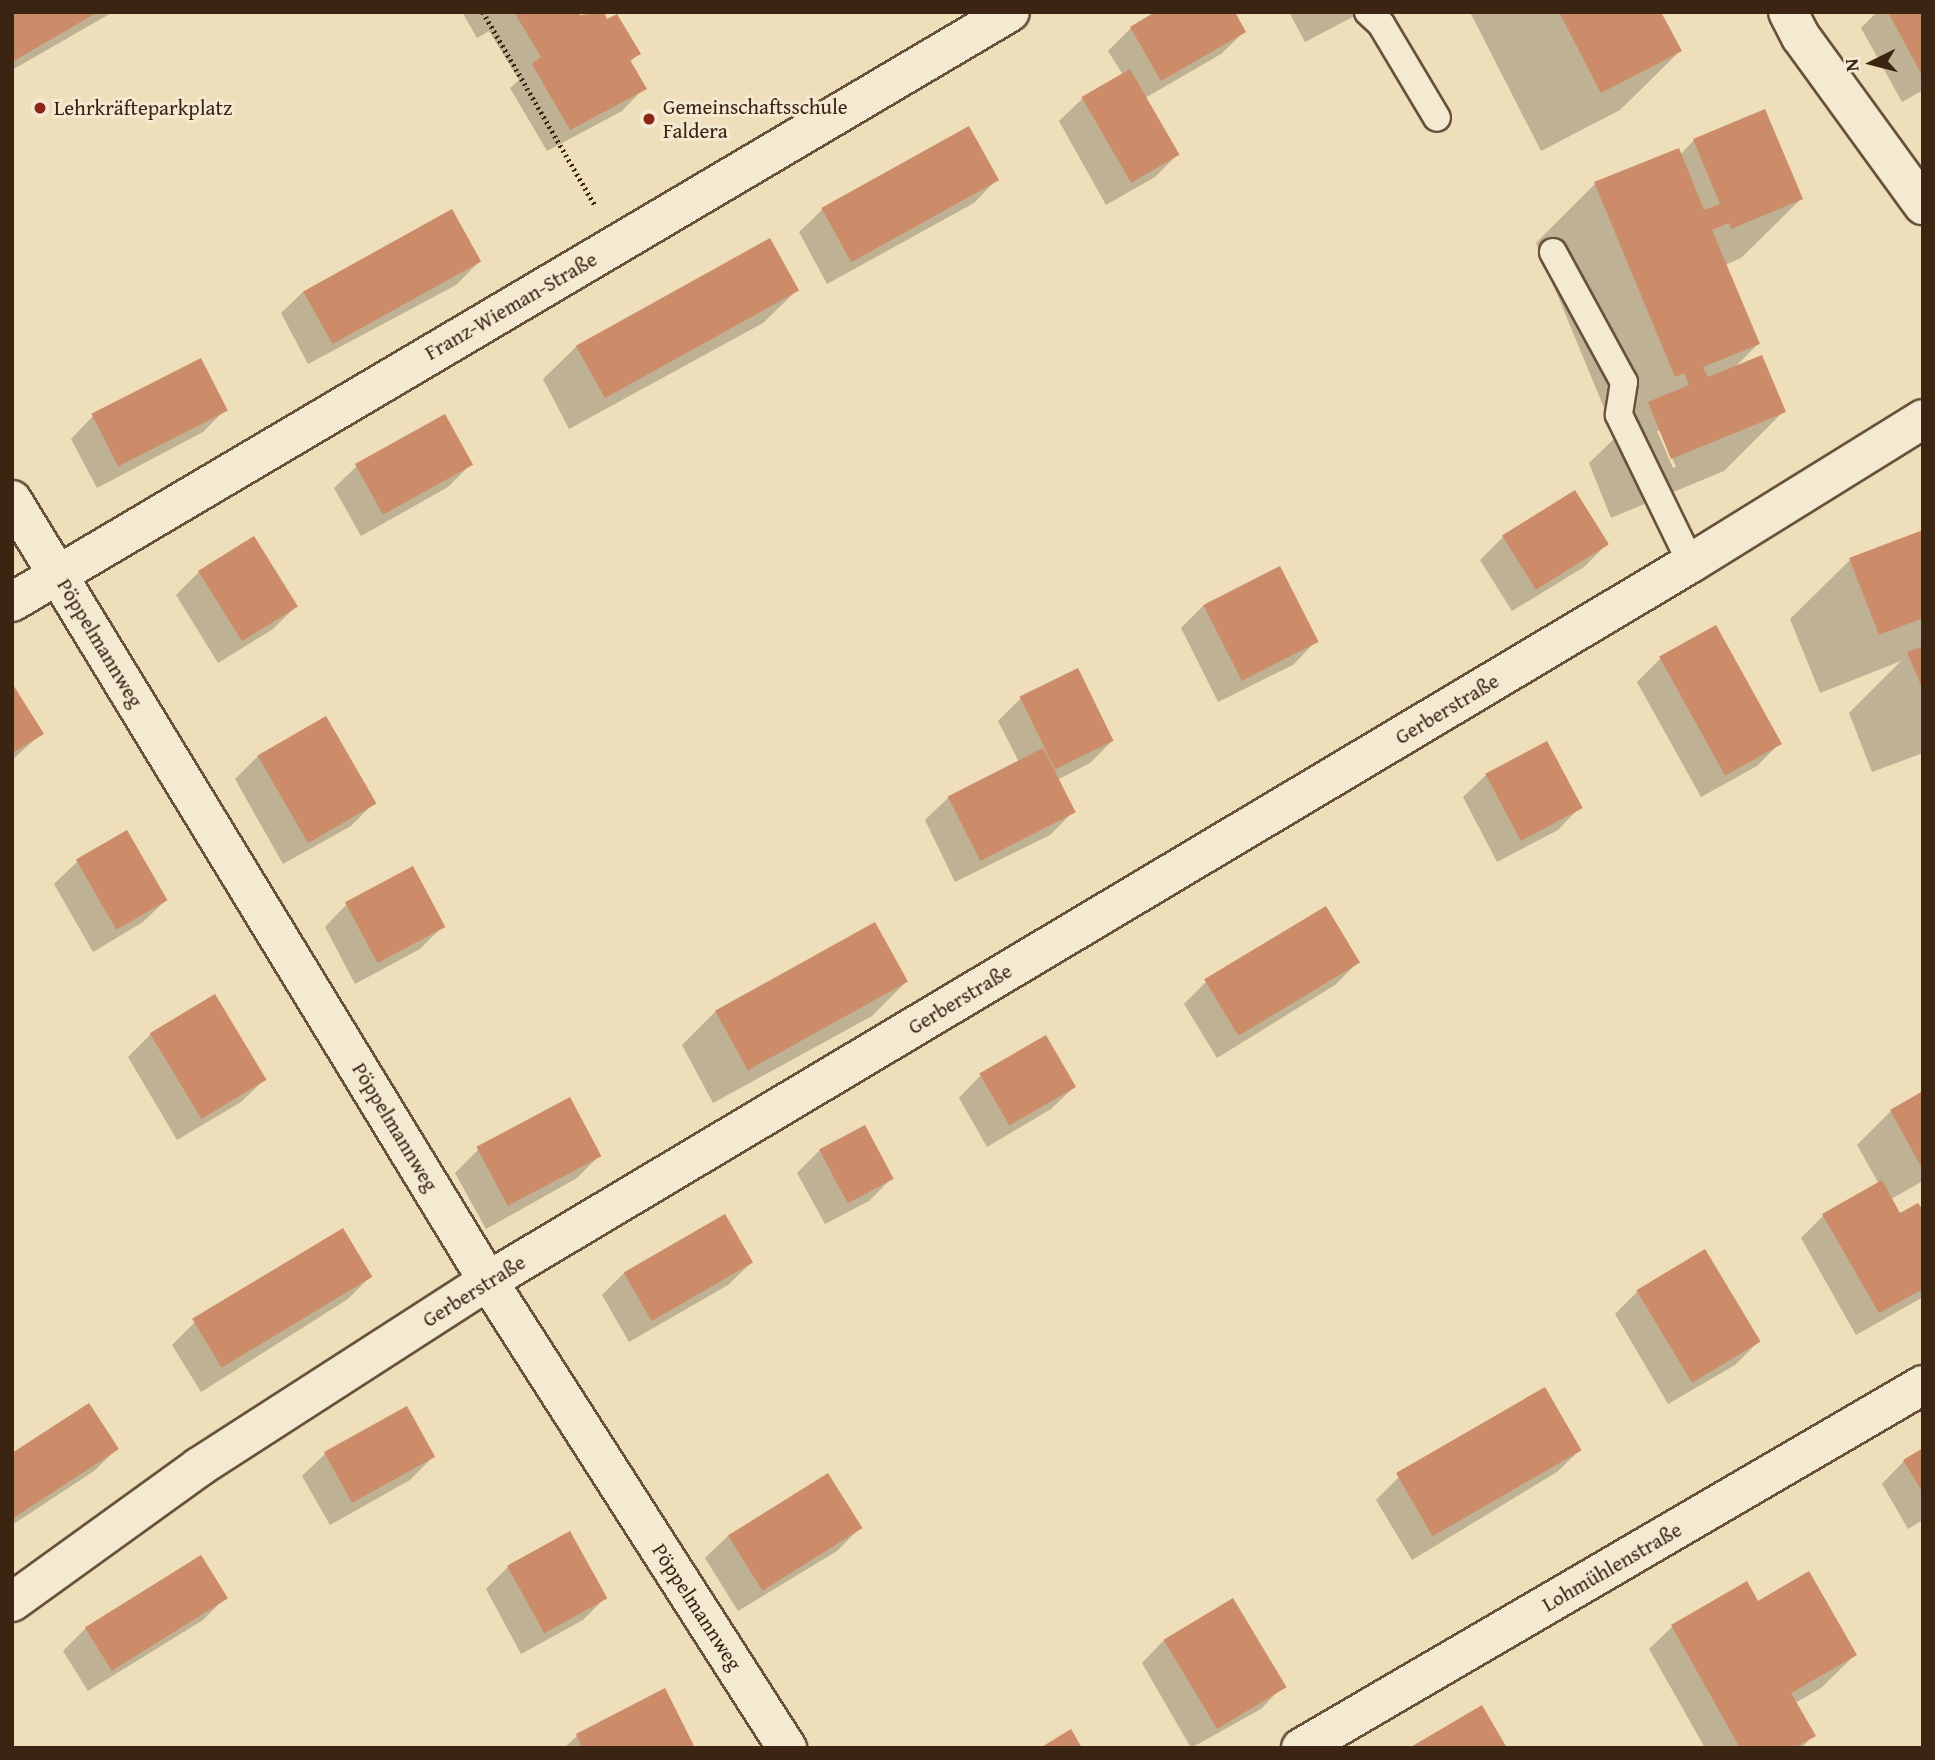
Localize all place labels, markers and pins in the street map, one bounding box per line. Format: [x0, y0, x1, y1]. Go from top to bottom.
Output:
place label: Gemeinschaftsschule Faldera [663, 94, 848, 144]
place label: Lehrkräfteparkplatz [54, 95, 232, 121]
marker: Lehrkräfteparkplatz [32, 100, 48, 116]
marker: Gemeinschaftsschule Faldera [641, 111, 657, 127]

